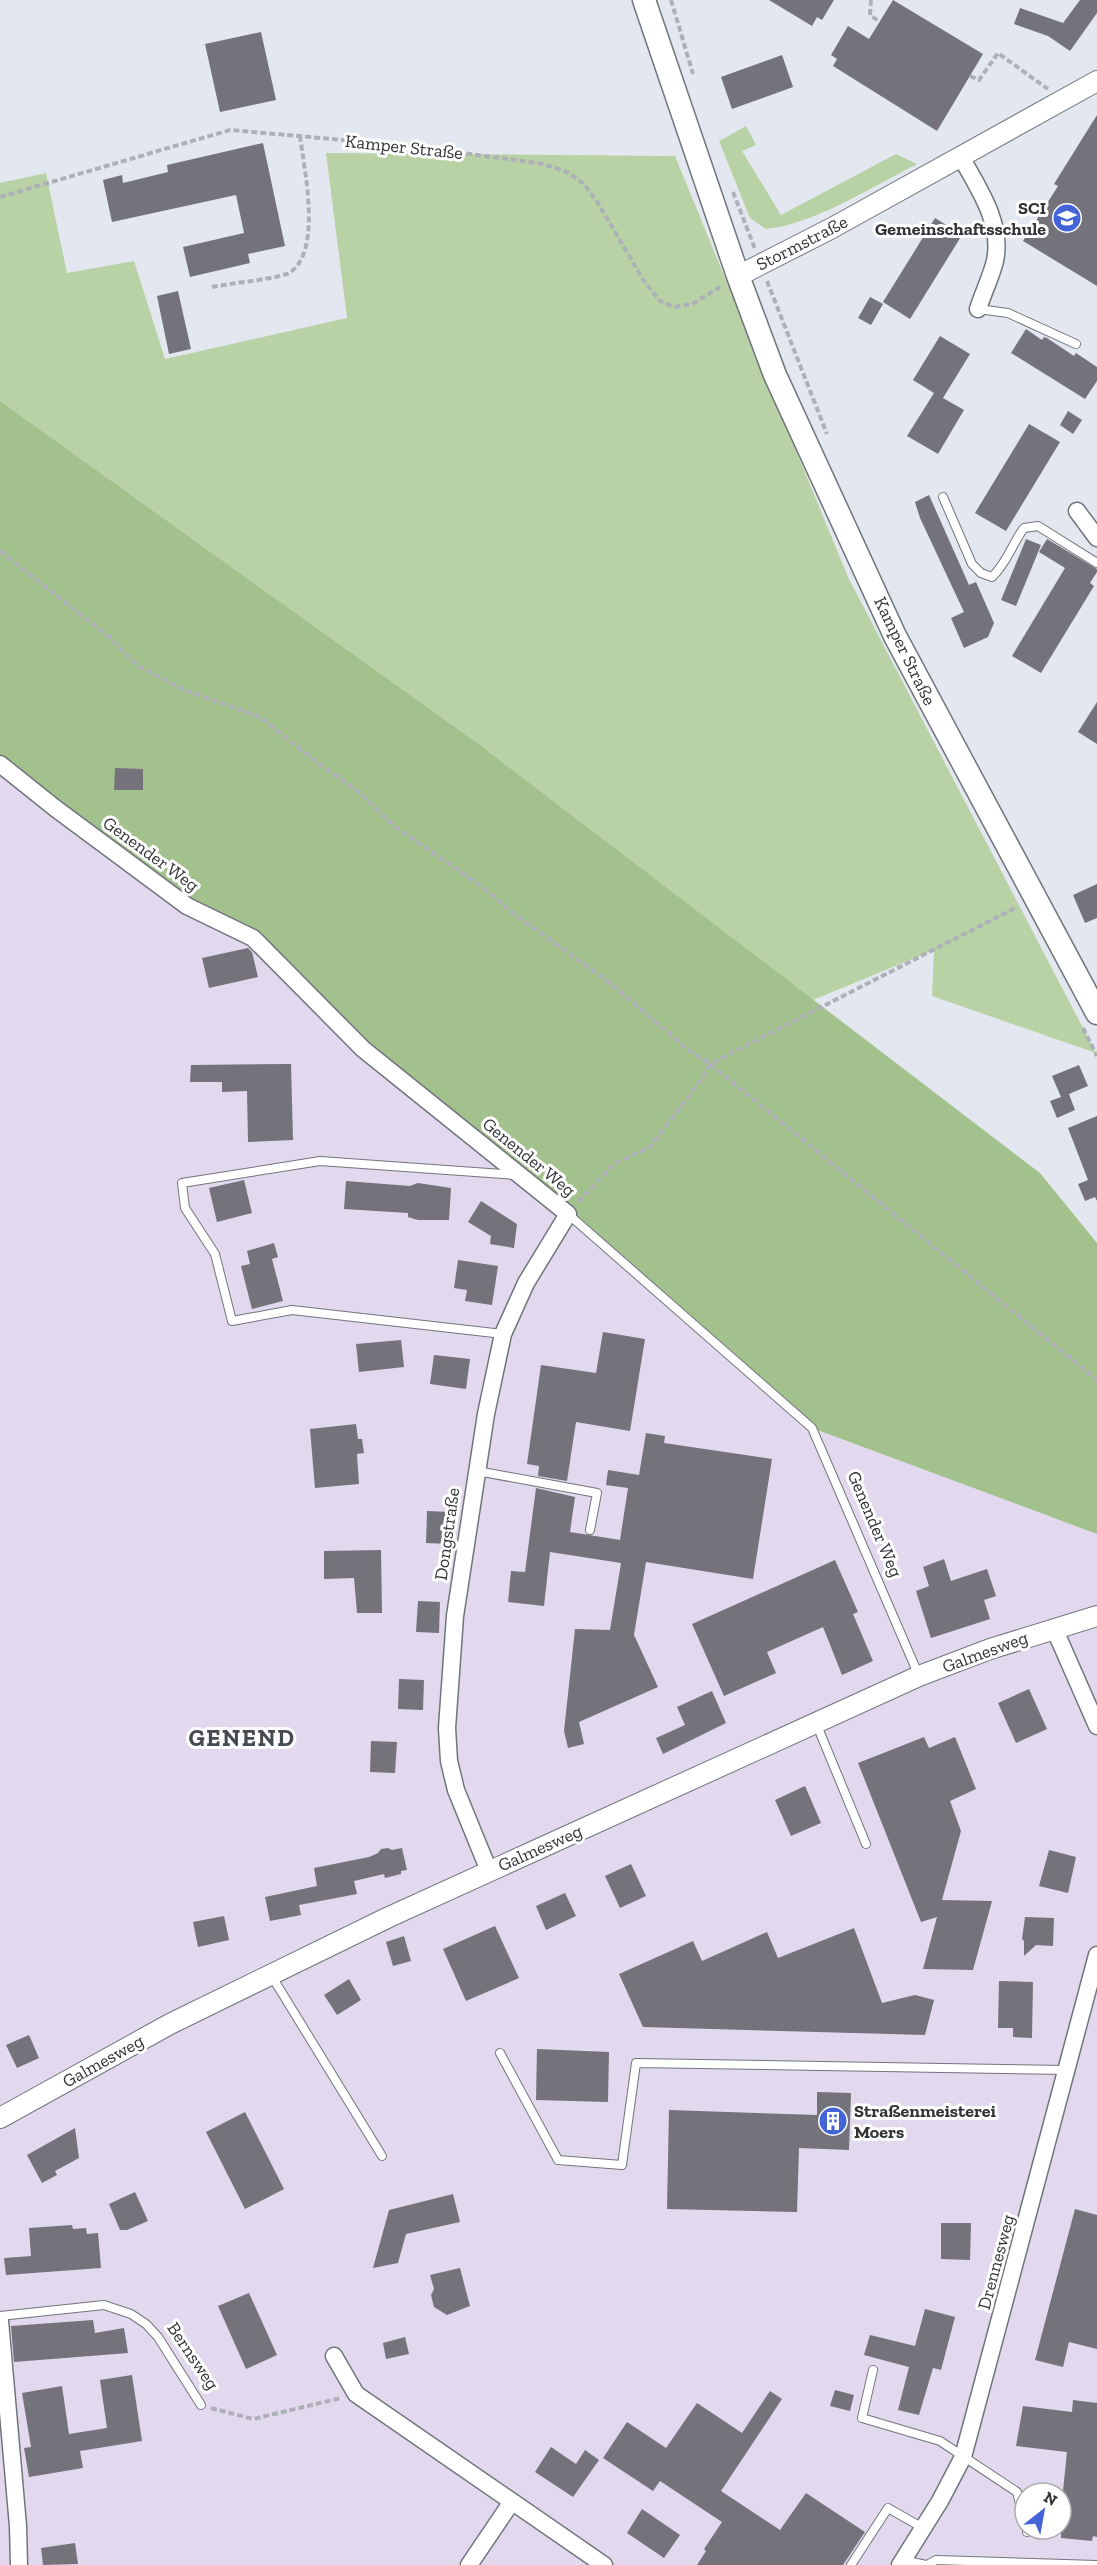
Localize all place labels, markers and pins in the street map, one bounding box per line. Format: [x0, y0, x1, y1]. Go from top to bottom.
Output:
place label: SCI Gemeinschaftsschule [875, 197, 1046, 240]
school or university icon: SCI Gemeinschaftsschule [1051, 202, 1083, 234]
place label: Straßenmeisterei Moers [854, 2100, 997, 2143]
building icon: Straßenmeisterei Moers [817, 2105, 849, 2137]

